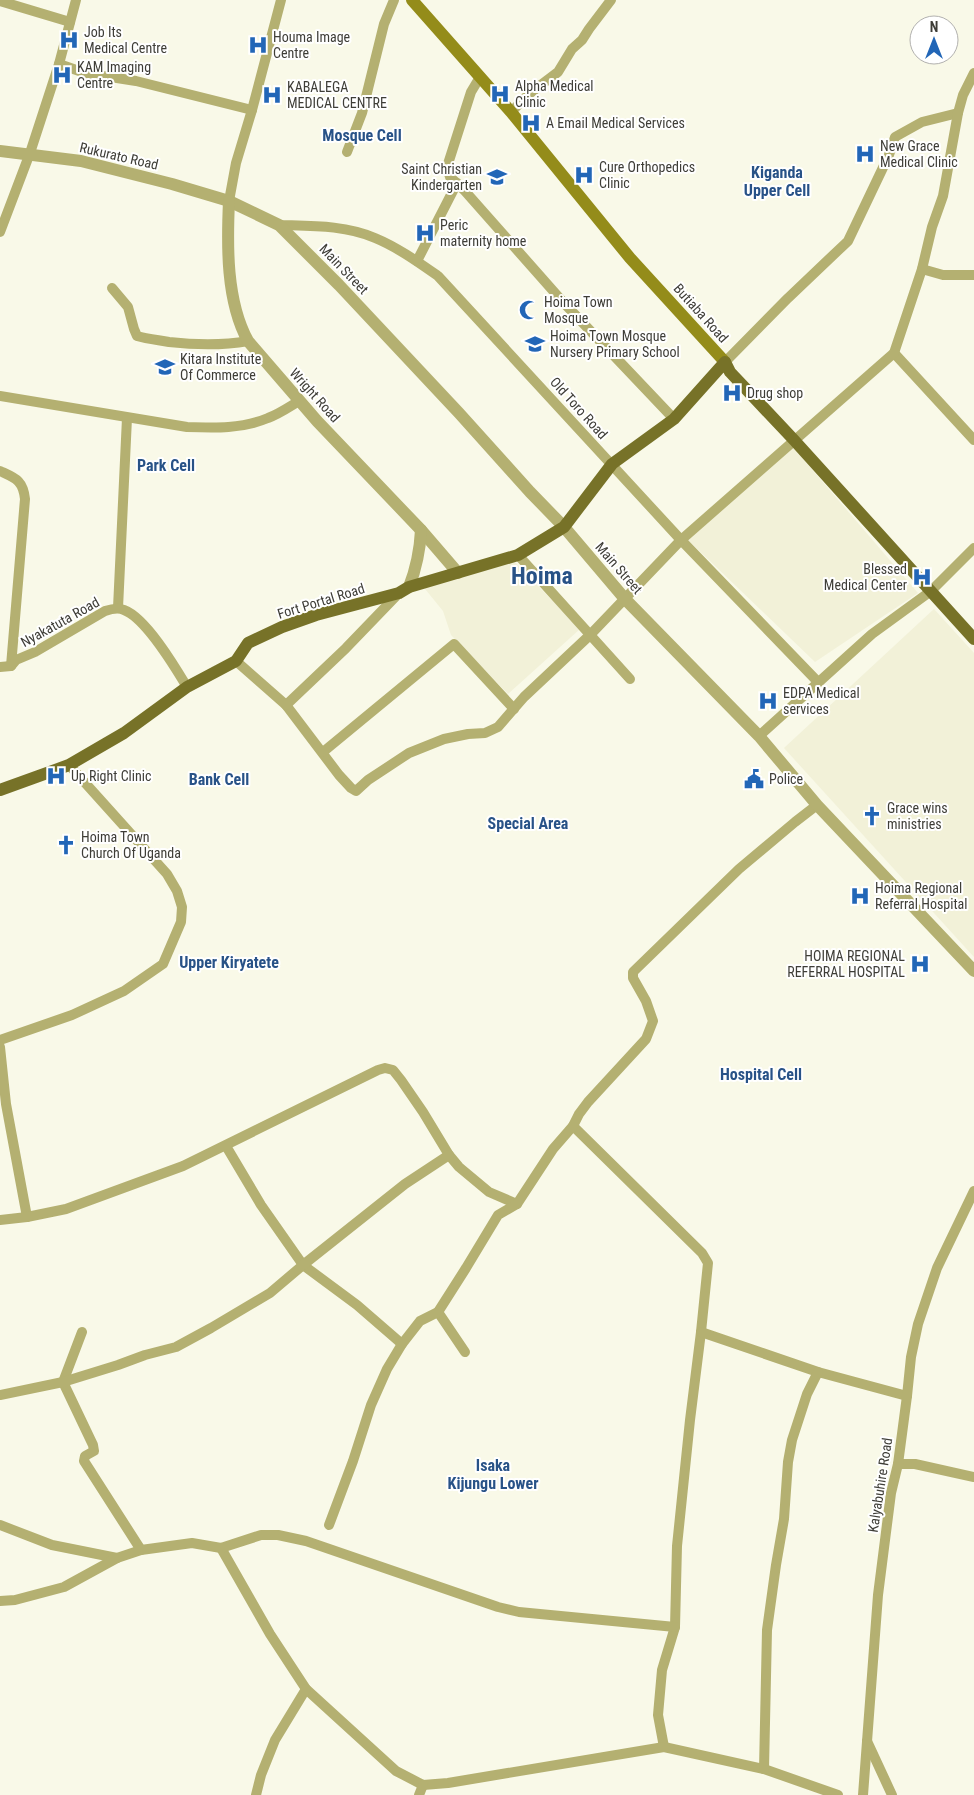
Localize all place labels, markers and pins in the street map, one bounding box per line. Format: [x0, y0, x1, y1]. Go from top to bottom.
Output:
place label: Job Its Medical Centre [84, 24, 167, 56]
hospital icon: Job Its Medical Centre [58, 29, 80, 51]
place label: Houma Image Centre [273, 29, 351, 61]
hospital icon: Houma Image Centre [247, 34, 269, 56]
place label: KAM Imaging Centre [77, 59, 151, 91]
hospital icon: KAM Imaging Centre [51, 64, 73, 86]
place label: Alpha Medical Clinic [515, 78, 594, 110]
place label: KABALEGA MEDICAL CENTRE [287, 79, 387, 111]
hospital icon: Alpha Medical Clinic [489, 83, 511, 105]
hospital icon: KABALEGA MEDICAL CENTRE [261, 84, 283, 106]
hospital icon: A Email Medical Services [520, 112, 542, 134]
place label: A Email Medical Services [546, 115, 685, 131]
place label: New Grace Medical Clinic [880, 138, 958, 170]
hospital icon: New Grace Medical Clinic [854, 143, 876, 165]
place label: Cure Orthopedics Clinic [599, 159, 695, 191]
place label: Saint Christian Kindergarten [401, 161, 482, 193]
hospital icon: Cure Orthopedics Clinic [573, 164, 595, 186]
school or university icon: Saint Christian Kindergarten [486, 166, 508, 188]
place label: Peric maternity home [440, 217, 527, 249]
hospital icon: Peric maternity home [414, 222, 436, 244]
place label: Hoima Town Mosque [544, 294, 613, 326]
mosque icon: Hoima Town Mosque [518, 299, 540, 321]
place label: Hoima Town Mosque Nursery Primary School [550, 328, 680, 360]
school or university icon: Hoima Town Mosque Nursery Primary School [524, 333, 546, 355]
place label: Kitara Institute Of Commerce [180, 351, 262, 383]
school or university icon: Kitara Institute Of Commerce [154, 356, 176, 378]
hospital icon: Drug shop [721, 382, 743, 404]
place label: Drug shop [747, 385, 803, 401]
place label: Blessed Medical Center [824, 561, 907, 593]
hospital icon: Blessed Medical Center [911, 566, 933, 588]
place label: EDPA Medical services [783, 685, 860, 717]
hospital icon: EDPA Medical services [757, 690, 779, 712]
hospital icon: Up Right Clinic [45, 765, 67, 787]
place label: Up Right Clinic [71, 768, 151, 784]
public building icon: Police [743, 768, 765, 790]
place label: Police [769, 771, 804, 787]
place label: Grace wins ministries [887, 800, 948, 832]
church icon: Grace wins ministries [861, 805, 883, 827]
place label: Hoima Town Church Of Uganda [81, 829, 181, 861]
church icon: Hoima Town Church Of Uganda [55, 834, 77, 856]
place label: Hoima Regional Referral Hospital [875, 880, 967, 912]
hospital icon: Hoima Regional Referral Hospital [849, 885, 871, 907]
place label: HOIMA REGIONAL REFERRAL HOSPITAL [787, 948, 905, 980]
hospital icon: HOIMA REGIONAL REFERRAL HOSPITAL [909, 953, 931, 975]

